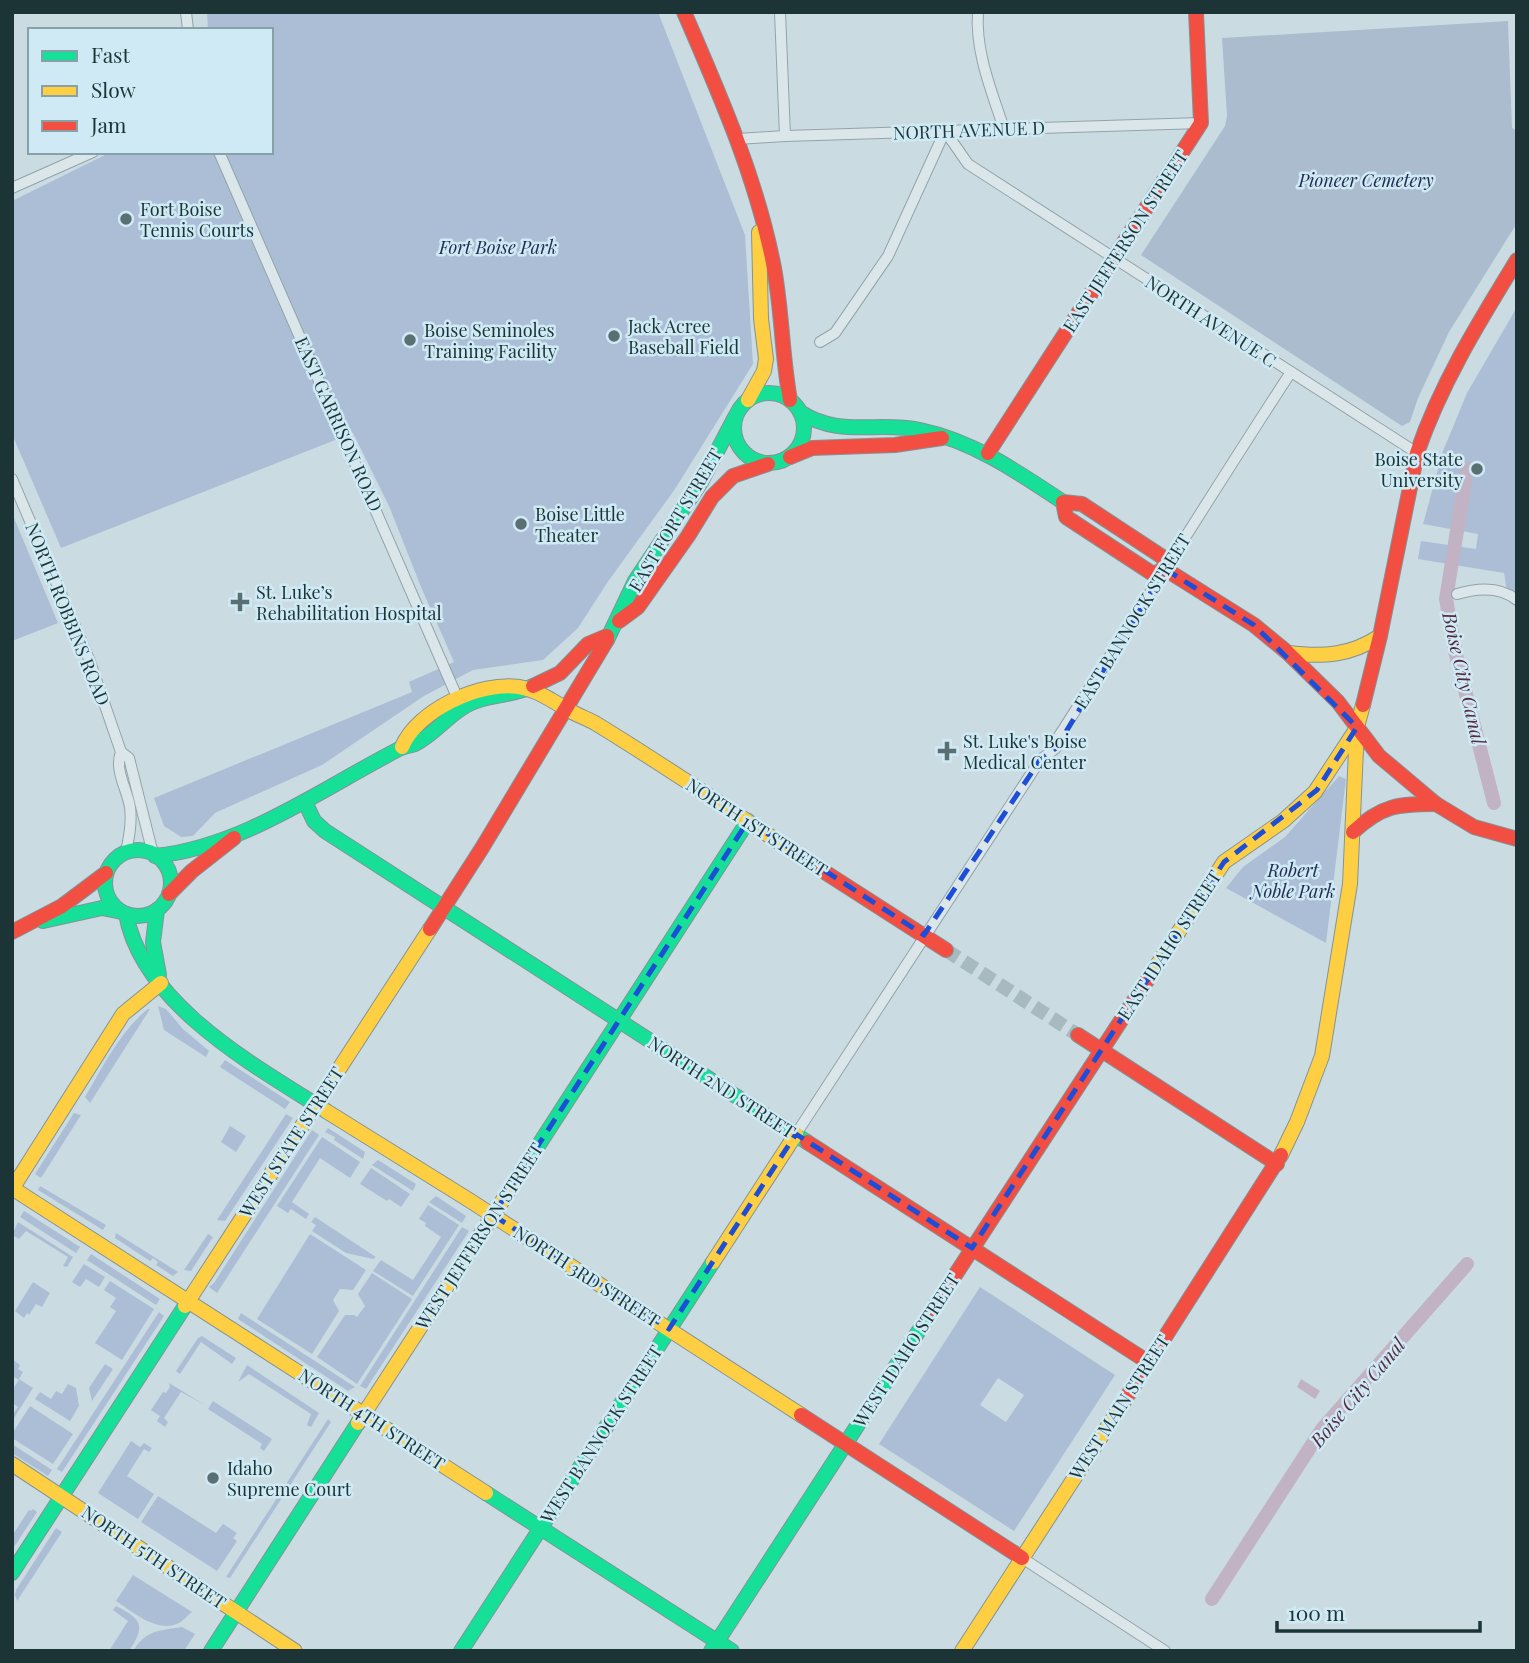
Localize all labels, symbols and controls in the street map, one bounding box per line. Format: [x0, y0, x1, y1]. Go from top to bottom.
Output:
legend [28, 28, 273, 154]
text: Fast [91, 40, 130, 68]
text: Slow [91, 75, 136, 103]
text: Jam [90, 110, 127, 138]
street label: NORTH AVENUE D [893, 115, 1045, 145]
street label: EAST JEFFERSON STREET [1057, 145, 1193, 337]
park label: Pioneer Cemetery [1297, 168, 1434, 192]
place label: Fort Boise Tennis Courts [140, 197, 254, 242]
marker: Fort Boise Tennis Courts [118, 211, 134, 227]
park label: Fort Boise Park [438, 235, 557, 259]
street label: NORTH AVENUE C [1141, 270, 1281, 372]
place label: Jack Acree Baseball Field [627, 314, 740, 359]
place label: Boise Seminoles Training Facility [424, 318, 557, 363]
marker: Jack Acree Baseball Field [606, 328, 622, 344]
marker: Boise Seminoles Training Facility [402, 332, 418, 348]
street label: EAST GARRISON ROAD [290, 333, 388, 515]
street label: EAST FORT STREET [623, 444, 727, 596]
place label: Boise State University [1374, 447, 1463, 492]
marker: Boise State University [1469, 461, 1485, 477]
place label: Boise Little Theater [535, 502, 625, 547]
marker: Boise Little Theater [513, 516, 529, 532]
street label: NORTH ROBBINS ROAD [20, 519, 116, 709]
street label: EAST BANNOCK STREET [1068, 529, 1196, 713]
place label: St. Luke’s Rehabilitation Hospital [256, 580, 442, 625]
marker: St. Luke’s Rehabilitation Hospital [230, 592, 250, 612]
water label: Boise City Canal [1437, 608, 1493, 747]
place label: St. Luke's Boise Medical Center [963, 729, 1087, 774]
marker: St. Luke's Boise Medical Center [937, 741, 957, 761]
street label: NORTH 1ST STREET [682, 772, 832, 882]
park label: Robert Noble Park [1249, 858, 1335, 903]
street label: EAST IDAHO STREET [1112, 866, 1226, 1024]
street label: NORTH 2ND STREET [644, 1030, 800, 1144]
street label: WEST STATE STREET [233, 1062, 349, 1223]
street label: WEST JEFFERSON STREET [409, 1138, 548, 1335]
street label: NORTH 3RD STREET [509, 1220, 665, 1332]
street label: WEST IDAHO STREET [847, 1268, 965, 1432]
street label: WEST MAIN STREET [1063, 1330, 1175, 1485]
water label: Boise City Canal [1303, 1331, 1411, 1453]
street label: WEST BANNOCK STREET [534, 1341, 667, 1528]
street label: NORTH 4TH STREET [294, 1363, 450, 1475]
place label: Idaho Supreme Court [227, 1456, 352, 1501]
marker: Idaho Supreme Court [205, 1470, 221, 1486]
street label: NORTH 5TH STREET [77, 1500, 231, 1614]
scale bar [1277, 1590, 1480, 1634]
text: 100 m [1288, 1598, 1345, 1626]

